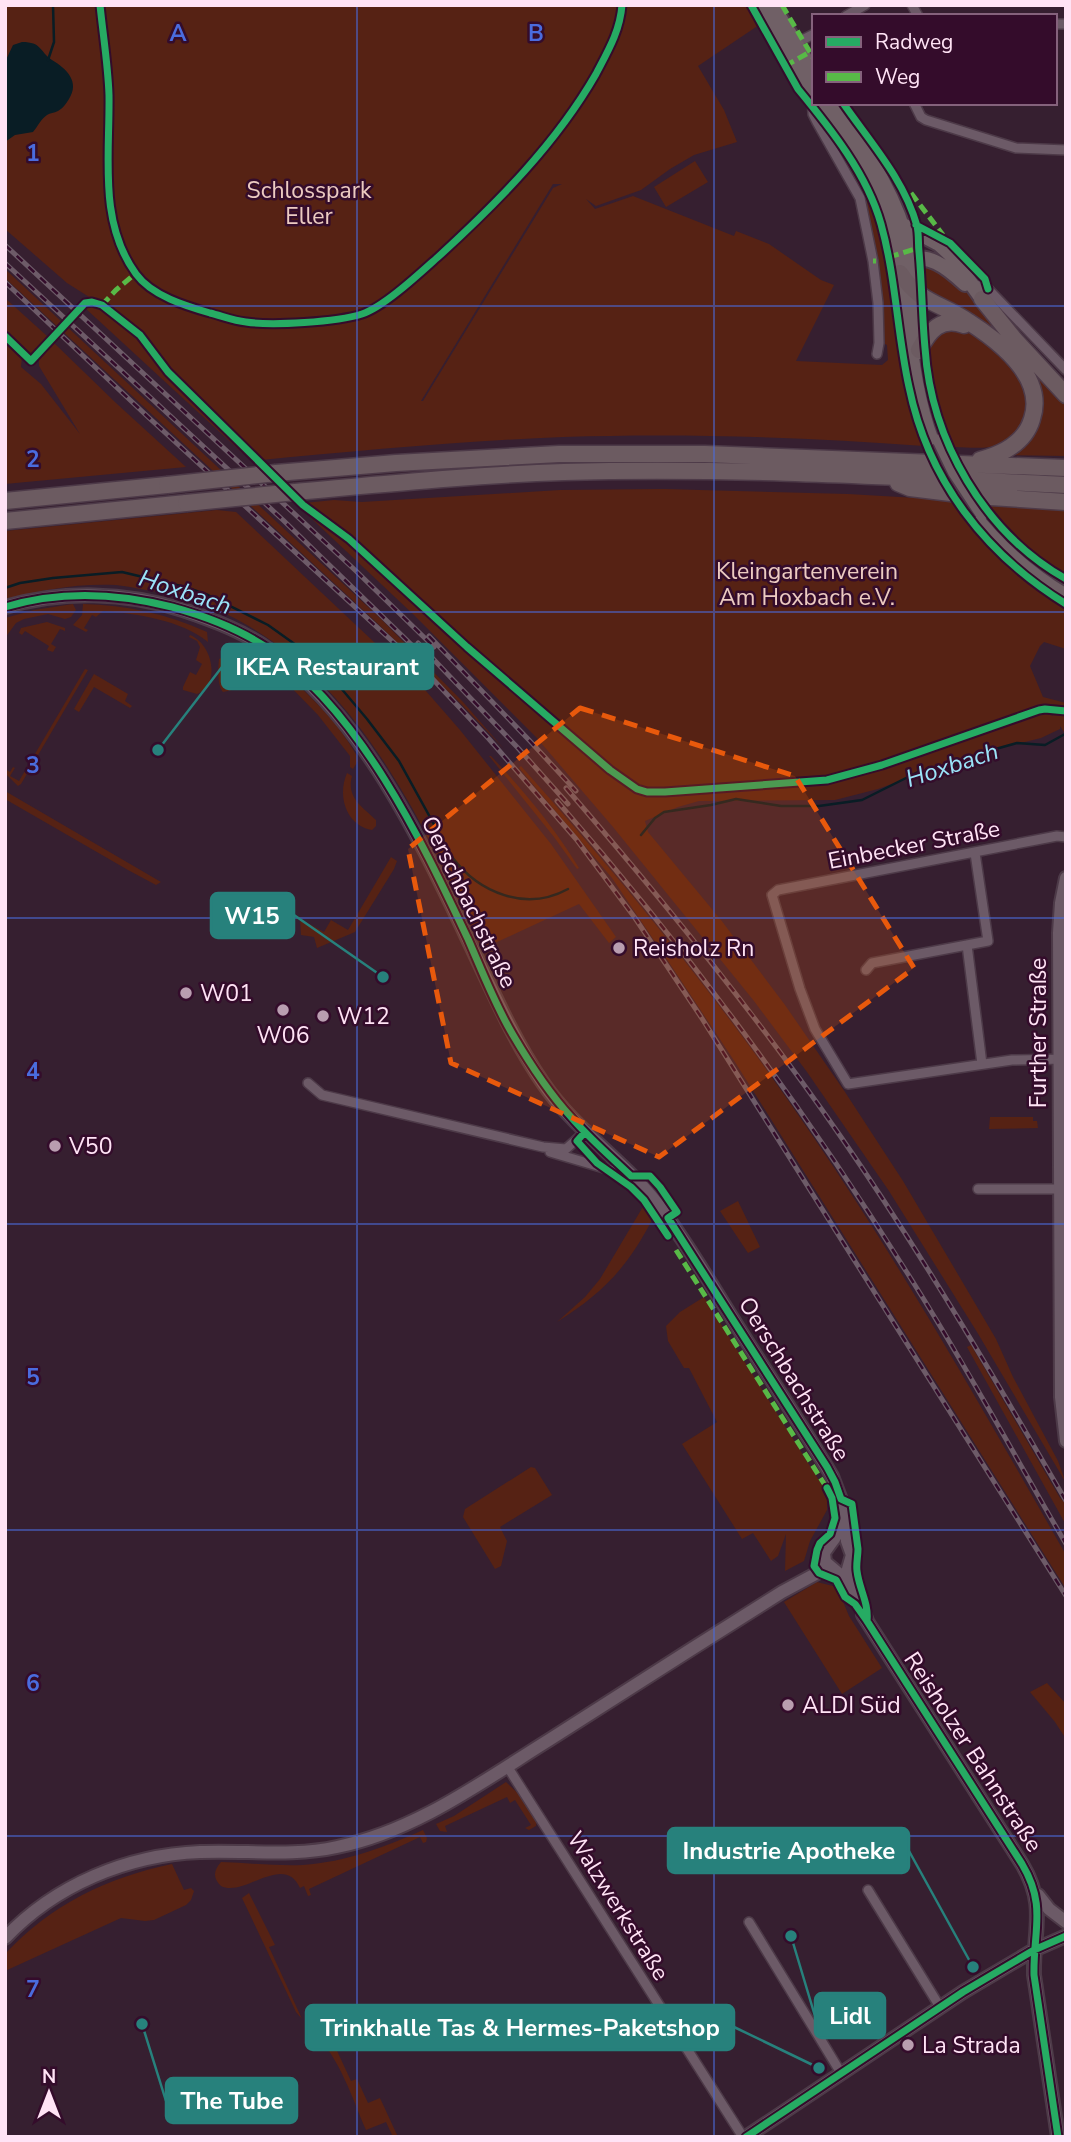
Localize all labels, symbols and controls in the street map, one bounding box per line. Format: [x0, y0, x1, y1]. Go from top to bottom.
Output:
legend [812, 14, 1057, 105]
text: A [169, 18, 187, 49]
text: B [528, 18, 544, 49]
text: Radweg [875, 28, 953, 56]
text: Weg [875, 63, 920, 91]
text: 1 [26, 138, 40, 169]
park label: Schlosspark Eller [247, 175, 372, 232]
text: 2 [26, 444, 40, 475]
park label: Kleingartenverein Am Hoxbach e.V. [716, 556, 898, 613]
water label: Hoxbach [135, 562, 235, 622]
callout: IKEA Restaurant [222, 644, 433, 689]
text: IKEA Restaurant [235, 651, 420, 683]
water label: Hoxbach [902, 735, 1002, 795]
text: 3 [26, 750, 40, 781]
street label: Oerschbachstraße [414, 811, 524, 993]
street label: Einbecker Straße [825, 813, 1003, 877]
callout: W15 [211, 893, 294, 938]
text: W15 [224, 900, 280, 932]
place label: Reisholz Rn [633, 933, 754, 964]
marker: Reisholz Rn [611, 940, 627, 956]
street label: Further Straße [1023, 958, 1054, 1108]
place label: W01 [200, 978, 253, 1009]
marker: W01 [178, 985, 194, 1001]
place label: W12 [337, 1001, 390, 1032]
marker: W06 [275, 1002, 291, 1018]
marker: W12 [315, 1008, 331, 1024]
place label: W06 [257, 1020, 309, 1051]
text: 4 [26, 1056, 40, 1087]
place label: V50 [68, 1131, 112, 1162]
marker: V50 [47, 1138, 63, 1154]
street label: Oerschbachstraße [731, 1291, 857, 1467]
text: 5 [26, 1362, 40, 1393]
street label: Reisholzer Bahnstraße [897, 1646, 1049, 1858]
text: 6 [26, 1668, 40, 1699]
place label: ALDI Süd [802, 1690, 901, 1721]
marker: ALDI Süd [780, 1697, 796, 1713]
street label: Walzwerkstraße [560, 1826, 676, 1986]
callout: Industrie Apotheke [668, 1828, 909, 1873]
text: Industrie Apotheke [683, 1835, 895, 1867]
text: 7 [26, 1974, 40, 2005]
callout: Lidl [815, 1993, 885, 2038]
text: Lidl [829, 2000, 871, 2032]
callout: Trinkhalle Tas & Hermes-Paketshop [306, 2005, 734, 2050]
text: Trinkhalle Tas & Hermes-Paketshop [320, 2012, 720, 2044]
place label: La Strada [922, 2030, 1021, 2061]
marker: La Strada [900, 2037, 916, 2053]
north arrow [14, 2058, 84, 2128]
text: N [42, 2064, 56, 2090]
callout: The Tube [166, 2078, 297, 2123]
text: The Tube [181, 2085, 283, 2117]

